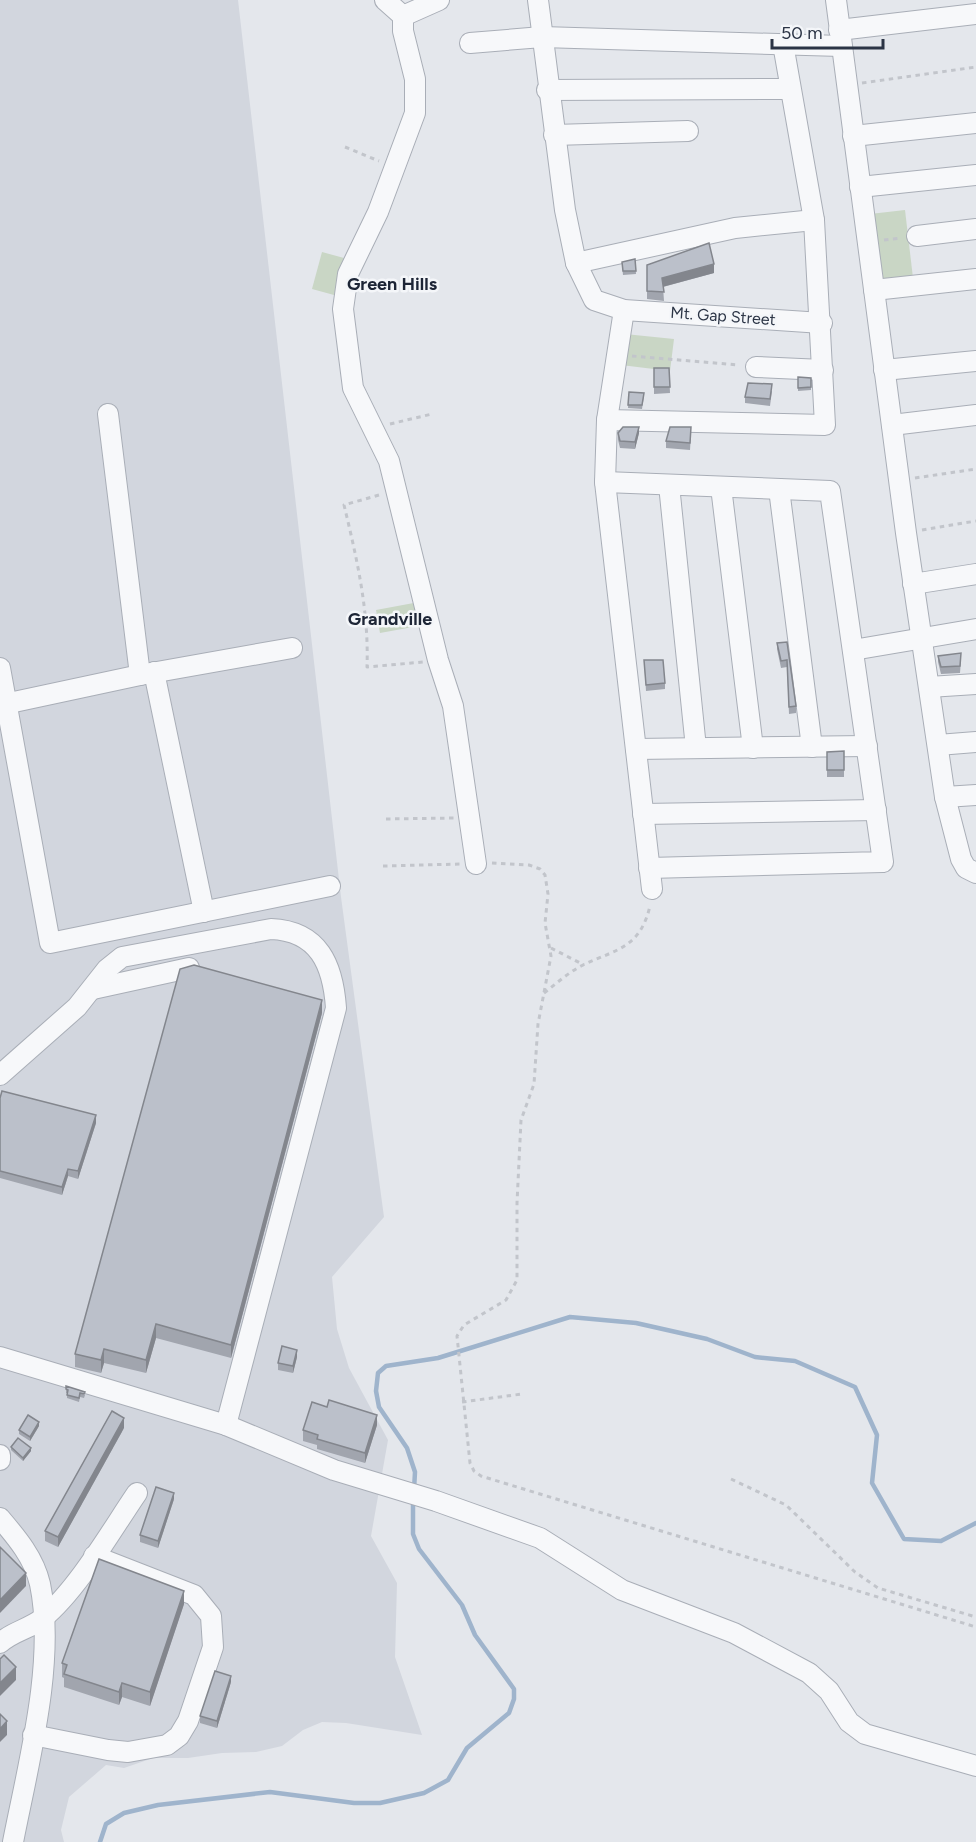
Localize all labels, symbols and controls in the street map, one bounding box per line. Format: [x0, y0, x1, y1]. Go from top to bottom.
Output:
scale bar [772, 12, 883, 50]
text: 50 m [781, 22, 823, 44]
district label: Green Hills [347, 273, 438, 295]
street label: Mt. Gap Street [670, 303, 776, 329]
district label: Grandville [348, 608, 432, 630]

